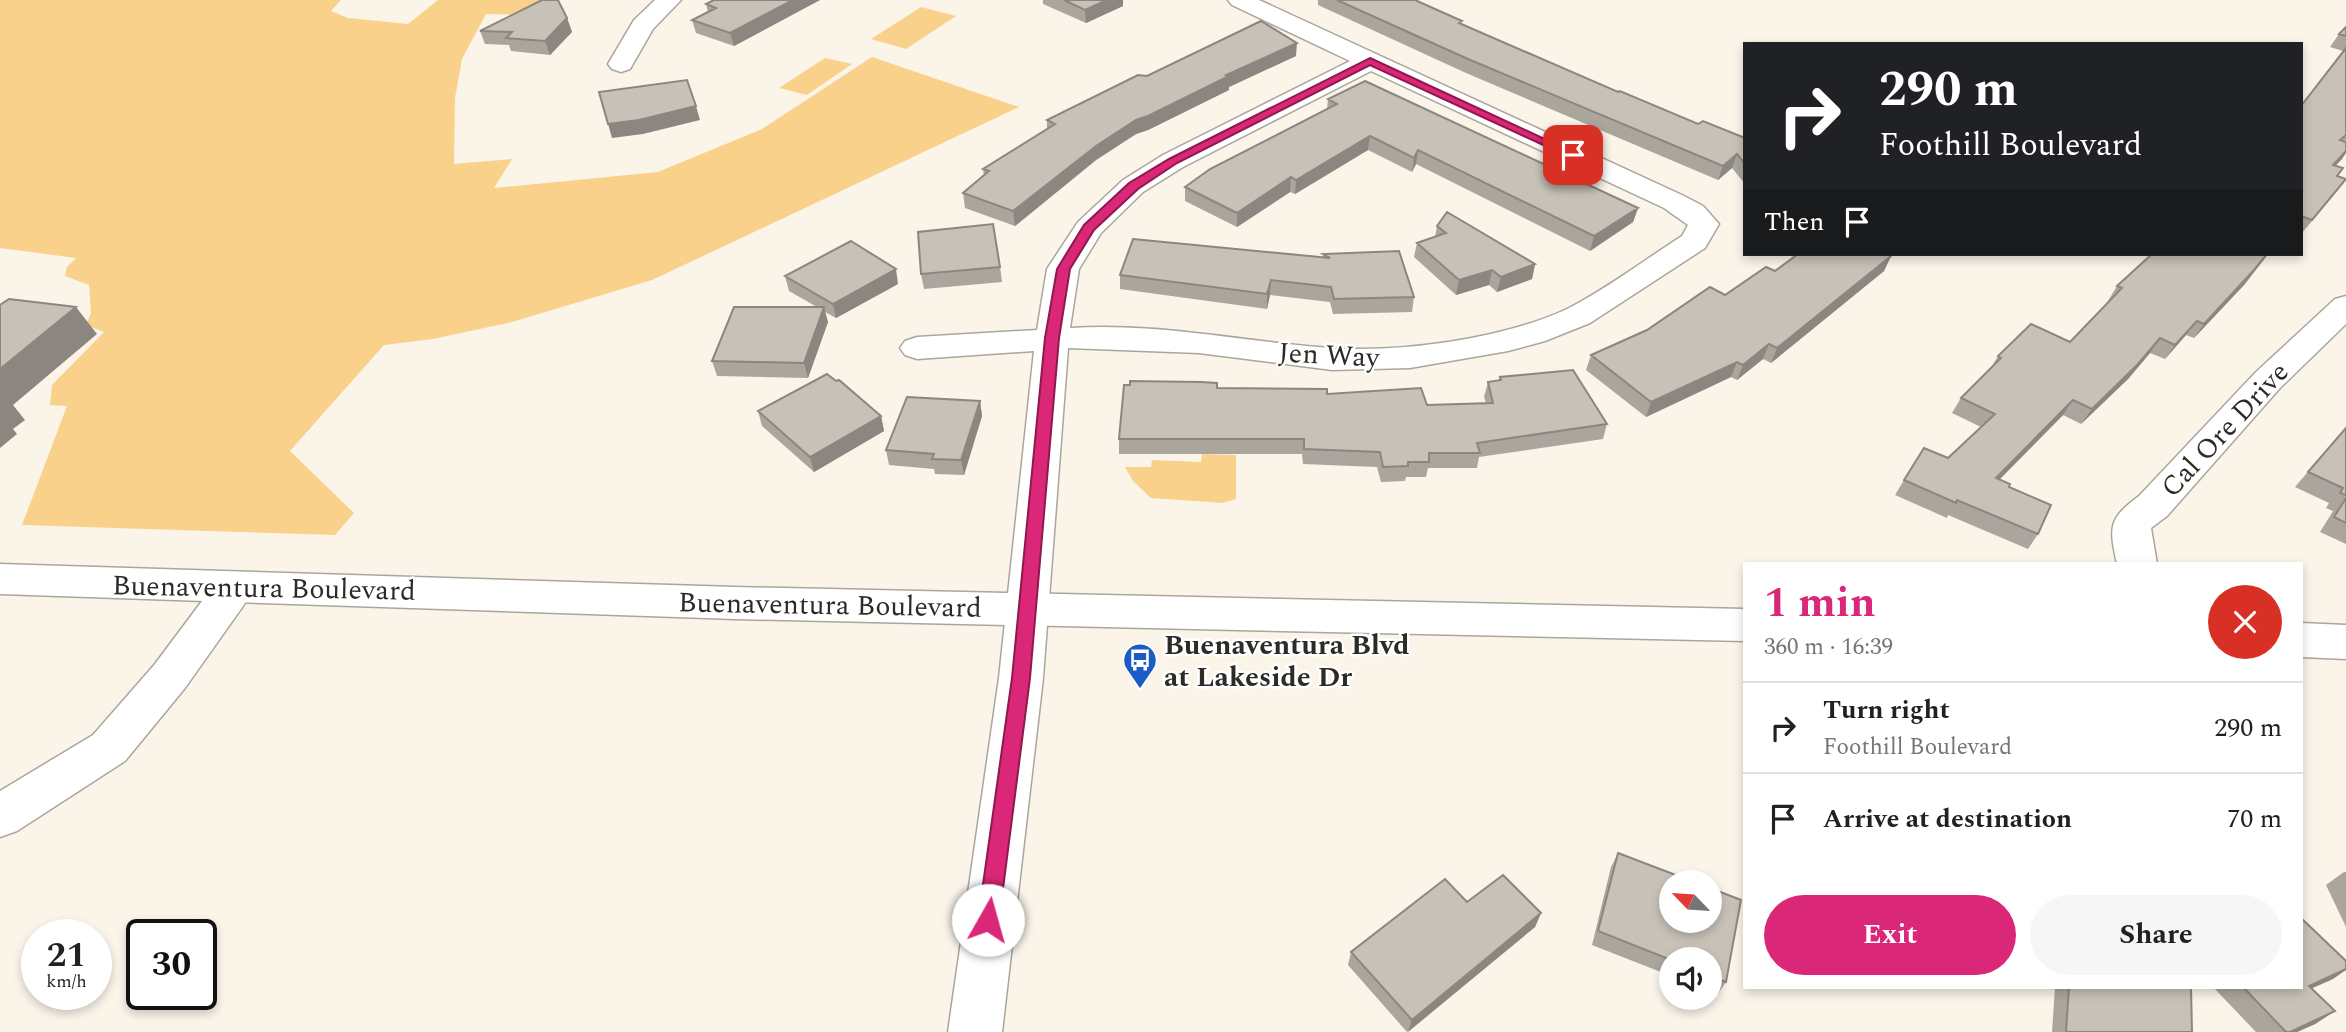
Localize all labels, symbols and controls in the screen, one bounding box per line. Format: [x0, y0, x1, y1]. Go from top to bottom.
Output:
text: 290 m [1879, 53, 2018, 128]
icon: right [1764, 70, 1855, 161]
text: Foothill Boulevard [1879, 121, 2142, 170]
pin [1543, 125, 1603, 185]
icon: arrive [1554, 136, 1592, 174]
text: Then [1764, 202, 1824, 242]
icon: arrive [1838, 203, 1876, 241]
street label: Jen Way [1277, 331, 1382, 380]
street label: Cal Ore Drive [2151, 352, 2299, 508]
street label: Buenaventura Boulevard [112, 564, 416, 613]
text: 1 min [1764, 572, 1876, 635]
street label: Buenaventura Boulevard [678, 581, 982, 630]
button: close [2208, 585, 2282, 659]
place label: Buenaventura Blvd at Lakeside Dr [1164, 624, 1410, 699]
text: 360 m · 16:39 [1764, 630, 1893, 665]
bus stop icon: Buenaventura Blvd at Lakeside Dr [1121, 641, 1159, 690]
text: Turn right [1823, 690, 1950, 730]
text: 290 m [2214, 708, 2282, 748]
icon: right [1764, 709, 1802, 747]
text: Foothill Boulevard [1823, 730, 2012, 765]
text: Arrive at destination [1823, 799, 2072, 839]
text: 70 m [2227, 799, 2282, 839]
icon: arrive [1764, 800, 1802, 838]
north arrow [1659, 870, 1722, 933]
map controls [1659, 870, 1722, 1010]
position arrow [951, 883, 1025, 957]
button: Exit [1764, 895, 2016, 975]
button: Share [2030, 895, 2282, 975]
speed limit sign: 30 [126, 919, 217, 1010]
text: 21 [47, 929, 86, 982]
button: sound [1659, 947, 1722, 1010]
text: km/h [46, 968, 87, 995]

